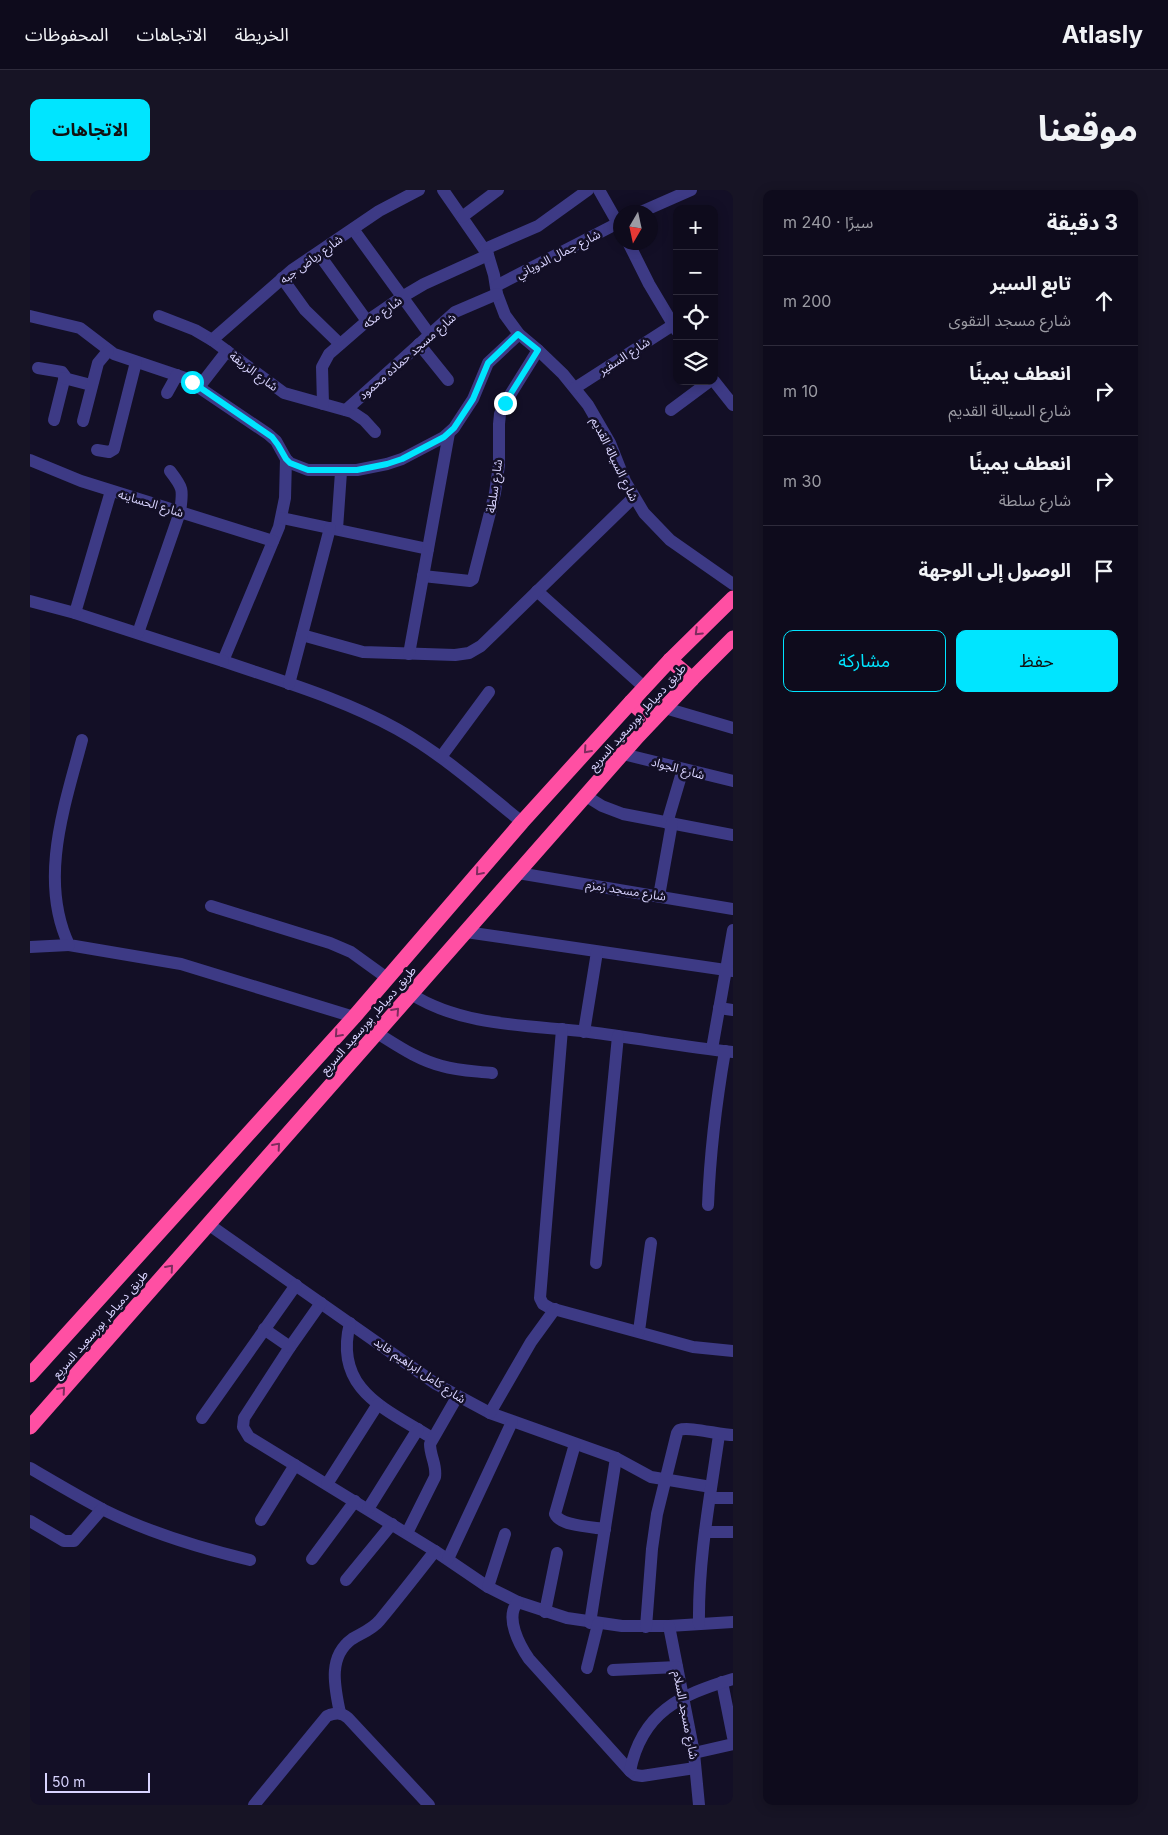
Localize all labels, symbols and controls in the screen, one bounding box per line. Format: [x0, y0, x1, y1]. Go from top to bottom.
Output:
text: Atlasly [1062, 20, 1143, 49]
text: المحفوظات [25, 24, 109, 45]
text: الاتجاهات [137, 24, 207, 45]
text: الخريطة [235, 24, 289, 45]
button: الاتجاهات [30, 99, 150, 161]
text: موقعنا [1038, 107, 1138, 149]
north arrow [613, 205, 658, 250]
map controls [673, 205, 718, 385]
button: + [673, 205, 718, 250]
text: 3 دقيقة [1047, 210, 1118, 235]
text: سيرًا · 240 m [783, 212, 873, 232]
street label: شارع جمال الدوياني [513, 226, 604, 284]
street label: شارع رياض جبه [277, 231, 346, 288]
button: − [673, 250, 718, 295]
text: تابع السير [990, 272, 1071, 295]
icon: ahead [1090, 287, 1118, 315]
text: 200 m [783, 291, 831, 311]
street label: شارع مكه [359, 293, 406, 333]
button: locate [673, 295, 718, 340]
street label: شارع مسجد حماده محمود [355, 310, 460, 404]
text: شارع مسجد التقوى [949, 310, 1071, 330]
street label: شارع السفير [595, 334, 654, 380]
button: layers [673, 340, 718, 385]
street label: شارع الزريقة [226, 348, 281, 396]
text: انعطف يمينًا [969, 362, 1071, 385]
route start [181, 371, 204, 394]
icon: right [1090, 377, 1118, 405]
text: 10 m [783, 381, 818, 401]
route end [494, 392, 517, 415]
text: شارع السيالة القديم [949, 400, 1071, 420]
street label: شارع السيالة القديم [586, 414, 642, 504]
text: انعطف يمينًا [969, 452, 1071, 475]
street label: شارع سلطة [483, 458, 507, 514]
icon: right [1090, 467, 1118, 495]
text: 30 m [783, 471, 822, 491]
street label: شارع الحساينه [116, 486, 186, 522]
text: شارع سلطة [999, 490, 1071, 510]
icon: arrive [1090, 557, 1118, 585]
text: الوصول إلى الوجهة [919, 559, 1071, 582]
one-way arrow [695, 626, 704, 635]
button: مشاركة [783, 630, 946, 692]
button: حفظ [956, 630, 1118, 692]
street label: طريق دمياط, بورسعيد السريع [585, 660, 691, 775]
one-way arrow [584, 745, 593, 754]
street label: شارع الجواد [649, 754, 706, 784]
one-way arrow [476, 866, 485, 875]
street label: شارع مسجد زمزم [585, 876, 667, 906]
street label: طريق دمياط, بورسعيد السريع [317, 963, 421, 1079]
one-way arrow [390, 1008, 399, 1017]
one-way arrow [335, 1028, 344, 1037]
one-way arrow [271, 1143, 280, 1152]
one-way arrow [164, 1265, 173, 1274]
street label: طريق دمياط, بورسعيد السريع [49, 1267, 153, 1383]
street label: شارع كامل ابراهيم فايد [370, 1334, 469, 1408]
one-way arrow [56, 1387, 65, 1396]
street label: شارع مسجد السلام [668, 1669, 702, 1761]
scale bar [45, 1770, 150, 1793]
text: 50 m [52, 1773, 86, 1790]

